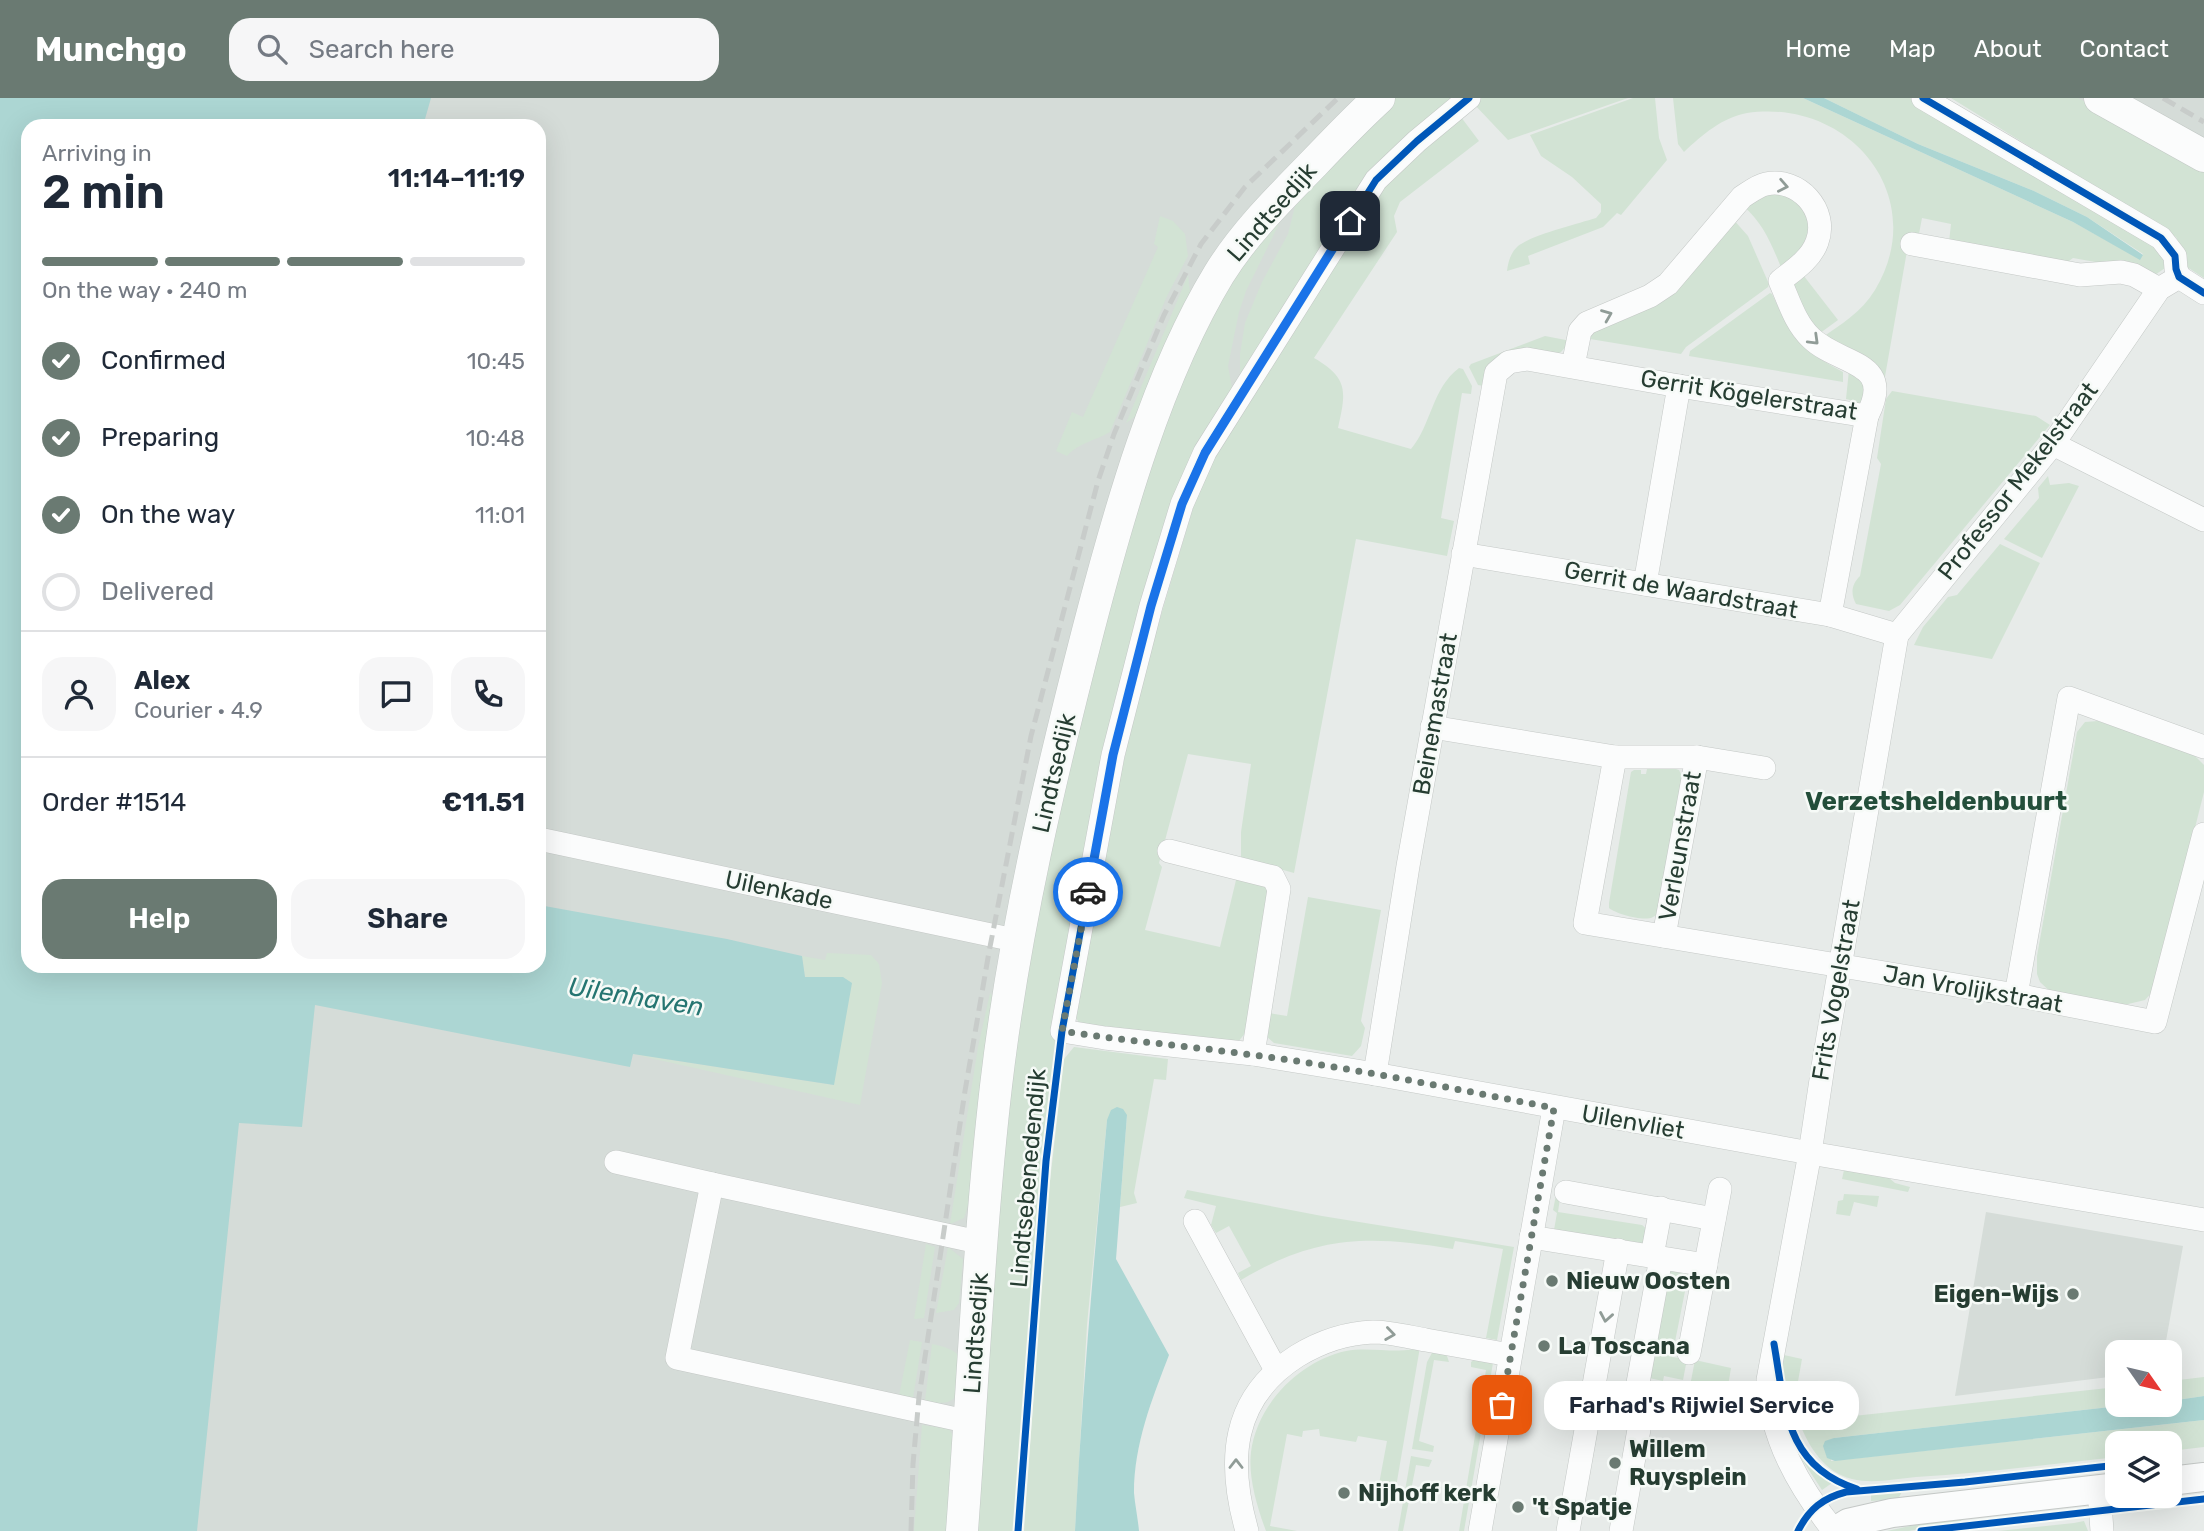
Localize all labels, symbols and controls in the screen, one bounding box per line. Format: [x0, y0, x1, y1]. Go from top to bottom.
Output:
search box [229, 18, 719, 81]
text: Munchgo [35, 30, 187, 69]
icon: search [253, 30, 291, 68]
text: Search here [309, 34, 455, 65]
text: Home [1785, 35, 1851, 63]
text: Map [1889, 35, 1936, 63]
text: About [1974, 35, 2042, 63]
text: Contact [2080, 35, 2169, 63]
text: Arriving in [42, 139, 152, 167]
street label: Lindtsedijk [1221, 156, 1323, 267]
text: 11:14–11:19 [388, 163, 525, 194]
text: 2 min [42, 165, 165, 220]
one-way arrow [1777, 178, 1788, 193]
pin [1320, 191, 1380, 251]
icon: home [1331, 202, 1369, 240]
text: On the way · 240 m [42, 276, 247, 304]
one-way arrow [1600, 309, 1612, 323]
one-way arrow [1806, 331, 1819, 344]
icon: check [42, 342, 80, 380]
text: Confirmed [101, 345, 226, 376]
text: 10:45 [467, 347, 525, 375]
street label: Gerrit Kögelerstraat [1639, 364, 1859, 426]
street label: Professor Mekelstraat [1932, 377, 2104, 585]
icon: check [42, 419, 80, 457]
text: Preparing [101, 422, 219, 453]
text: 10:48 [466, 424, 525, 452]
icon: check [42, 496, 80, 534]
text: On the way [101, 499, 235, 530]
text: 11:01 [475, 501, 525, 529]
street label: Gerrit de Waardstraat [1562, 556, 1800, 624]
text: Delivered [101, 576, 214, 607]
street label: Beinemastraat [1407, 631, 1463, 797]
button: person [42, 657, 116, 731]
button: chat [359, 657, 433, 731]
button: phone [451, 657, 525, 731]
text: Alex [134, 665, 190, 696]
text: Courier · 4.9 [134, 696, 263, 724]
street label: Lindtsedijk [1027, 710, 1081, 835]
street label: Verleunstraat [1653, 769, 1707, 923]
district label: Verzetsheldenbuurt [1805, 786, 2067, 817]
text: Order #1514 [42, 787, 186, 818]
text: €11.51 [442, 787, 525, 818]
courier [1053, 857, 1123, 927]
street label: Uilenkade [723, 865, 835, 915]
icon: car [1069, 873, 1107, 911]
button: Help [42, 879, 277, 959]
button: Share [291, 879, 525, 959]
street label: Frits Vogelstraat [1806, 897, 1866, 1083]
street label: Jan Vrolijkstraat [1881, 959, 2065, 1019]
water label: Uilenhaven [566, 971, 706, 1023]
street label: Lindtsebenedendijk [1004, 1067, 1052, 1289]
street label: Uilenvliet [1579, 1099, 1687, 1145]
place label: Nieuw Oosten [1566, 1267, 1730, 1295]
street label: Lindtsedijk [958, 1271, 994, 1395]
marker: Nieuw Oosten [1544, 1273, 1560, 1289]
place label: Eigen-Wijs [1933, 1280, 2059, 1308]
marker: Eigen-Wijs [2065, 1286, 2081, 1302]
one-way arrow [1599, 1311, 1614, 1323]
one-way arrow [1384, 1327, 1395, 1342]
place label: La Toscana [1558, 1332, 1690, 1360]
marker: La Toscana [1536, 1338, 1552, 1354]
north arrow [2105, 1340, 2182, 1418]
map controls [2105, 1340, 2182, 1508]
pin [1472, 1375, 1532, 1435]
callout: Farhad's Rijwiel Service [1544, 1380, 1859, 1430]
icon: bag [1483, 1386, 1521, 1424]
text: Farhad's Rijwiel Service [1569, 1391, 1834, 1419]
button: layers [2105, 1431, 2182, 1508]
place label: Willem Ruysplein [1629, 1435, 1747, 1491]
marker: Willem Ruysplein [1607, 1455, 1623, 1471]
one-way arrow [1228, 1458, 1244, 1469]
place label: Nijhoff kerk [1358, 1479, 1496, 1507]
marker: Nijhoff kerk [1336, 1485, 1352, 1501]
place label: 't Spatje [1532, 1493, 1632, 1521]
marker: 't Spatje [1510, 1499, 1526, 1515]

